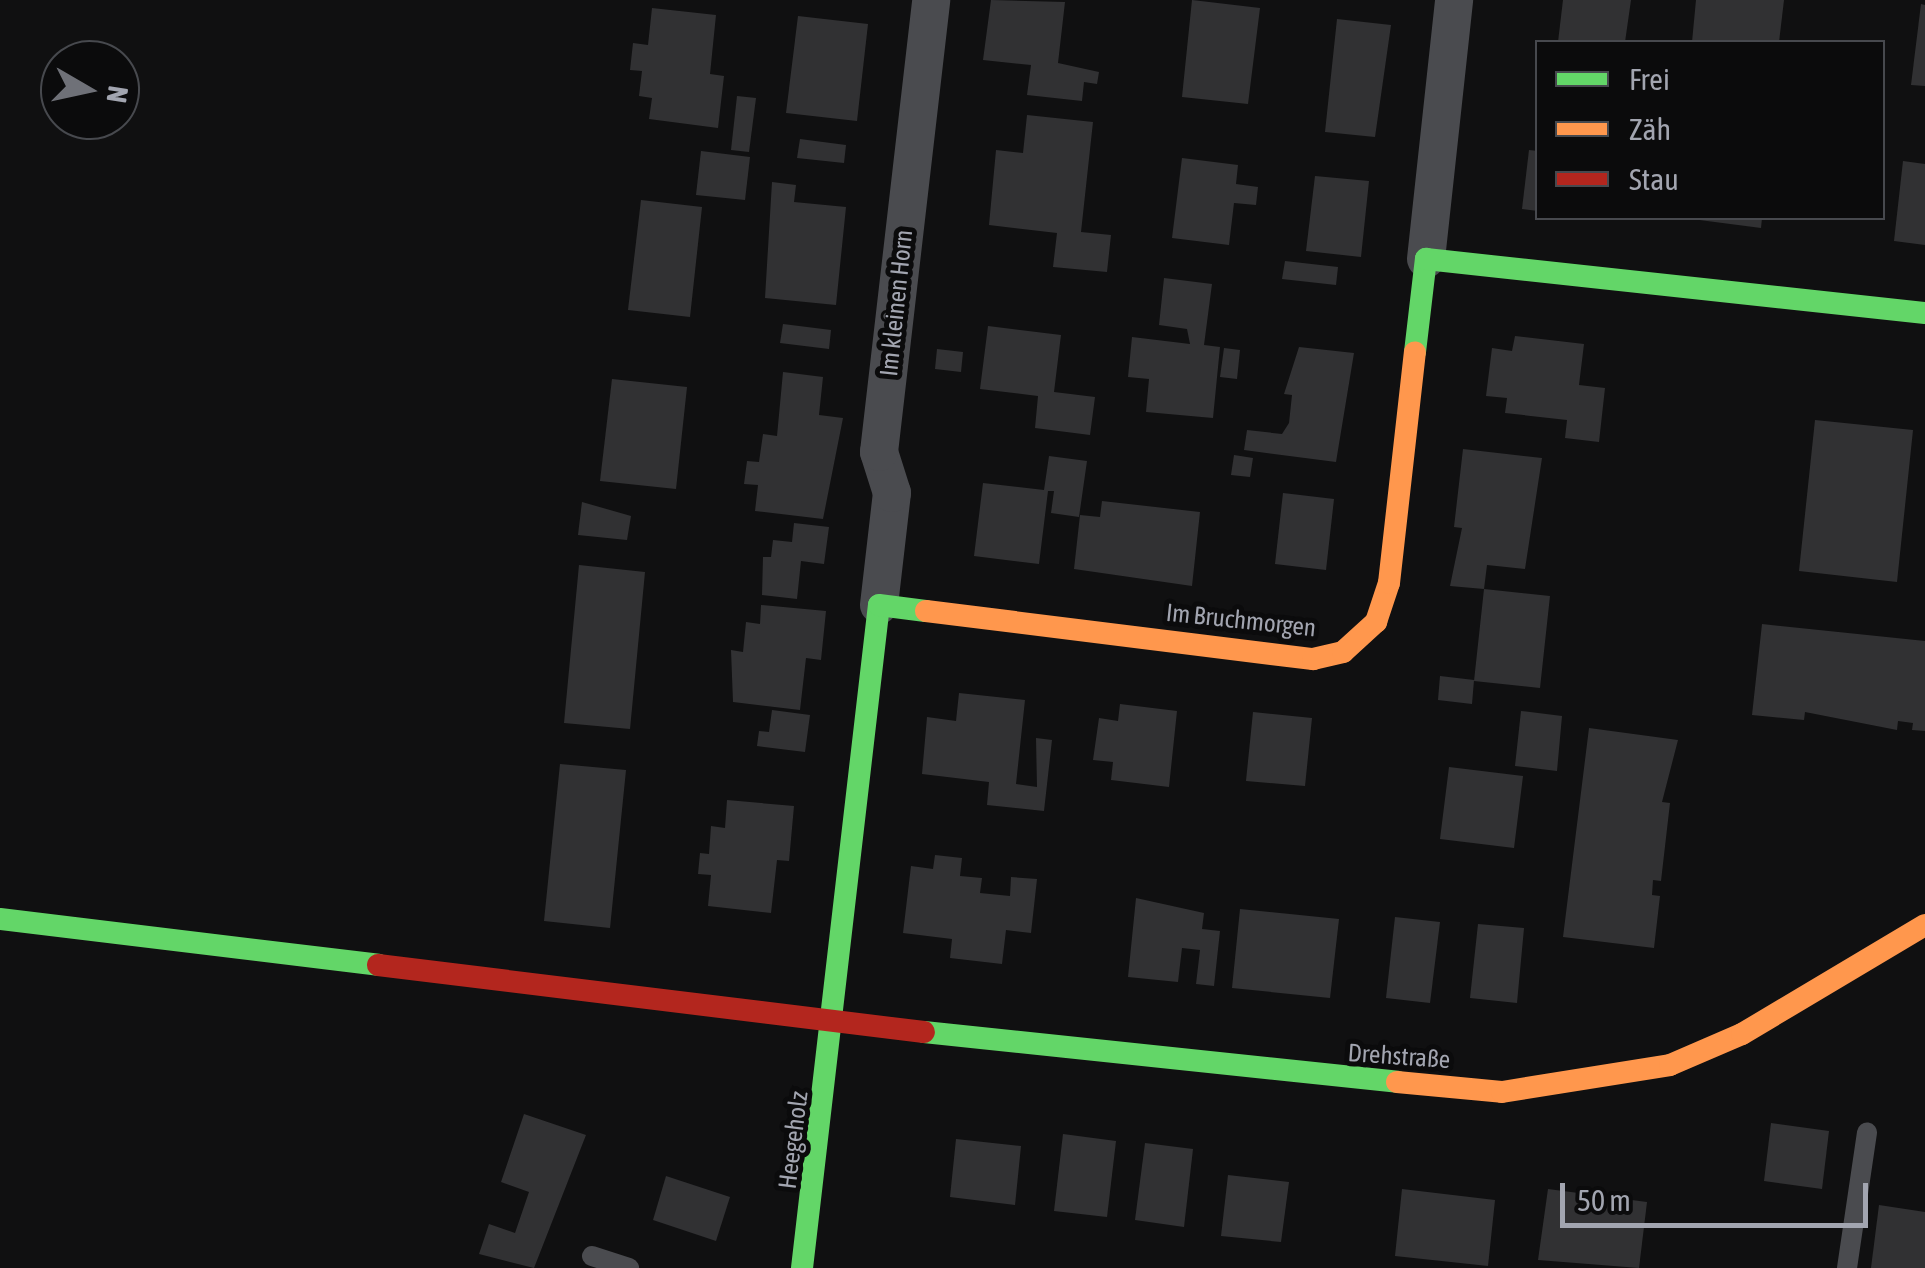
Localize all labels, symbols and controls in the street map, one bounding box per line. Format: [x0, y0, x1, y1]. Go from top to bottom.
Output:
north arrow [40, 40, 140, 140]
legend [1535, 40, 1885, 220]
text: Frei [1629, 62, 1670, 96]
text: N [101, 84, 135, 105]
text: Zäh [1629, 112, 1671, 146]
text: Stau [1629, 162, 1679, 196]
street label: Im kleinen Horn [873, 228, 919, 378]
street label: Im Bruchmorgen [1165, 597, 1317, 643]
street label: Drehstraße [1347, 1037, 1451, 1075]
street label: Heegeholz [772, 1089, 814, 1191]
scale bar [1565, 1163, 1872, 1225]
text: 50 m [1577, 1183, 1631, 1217]

